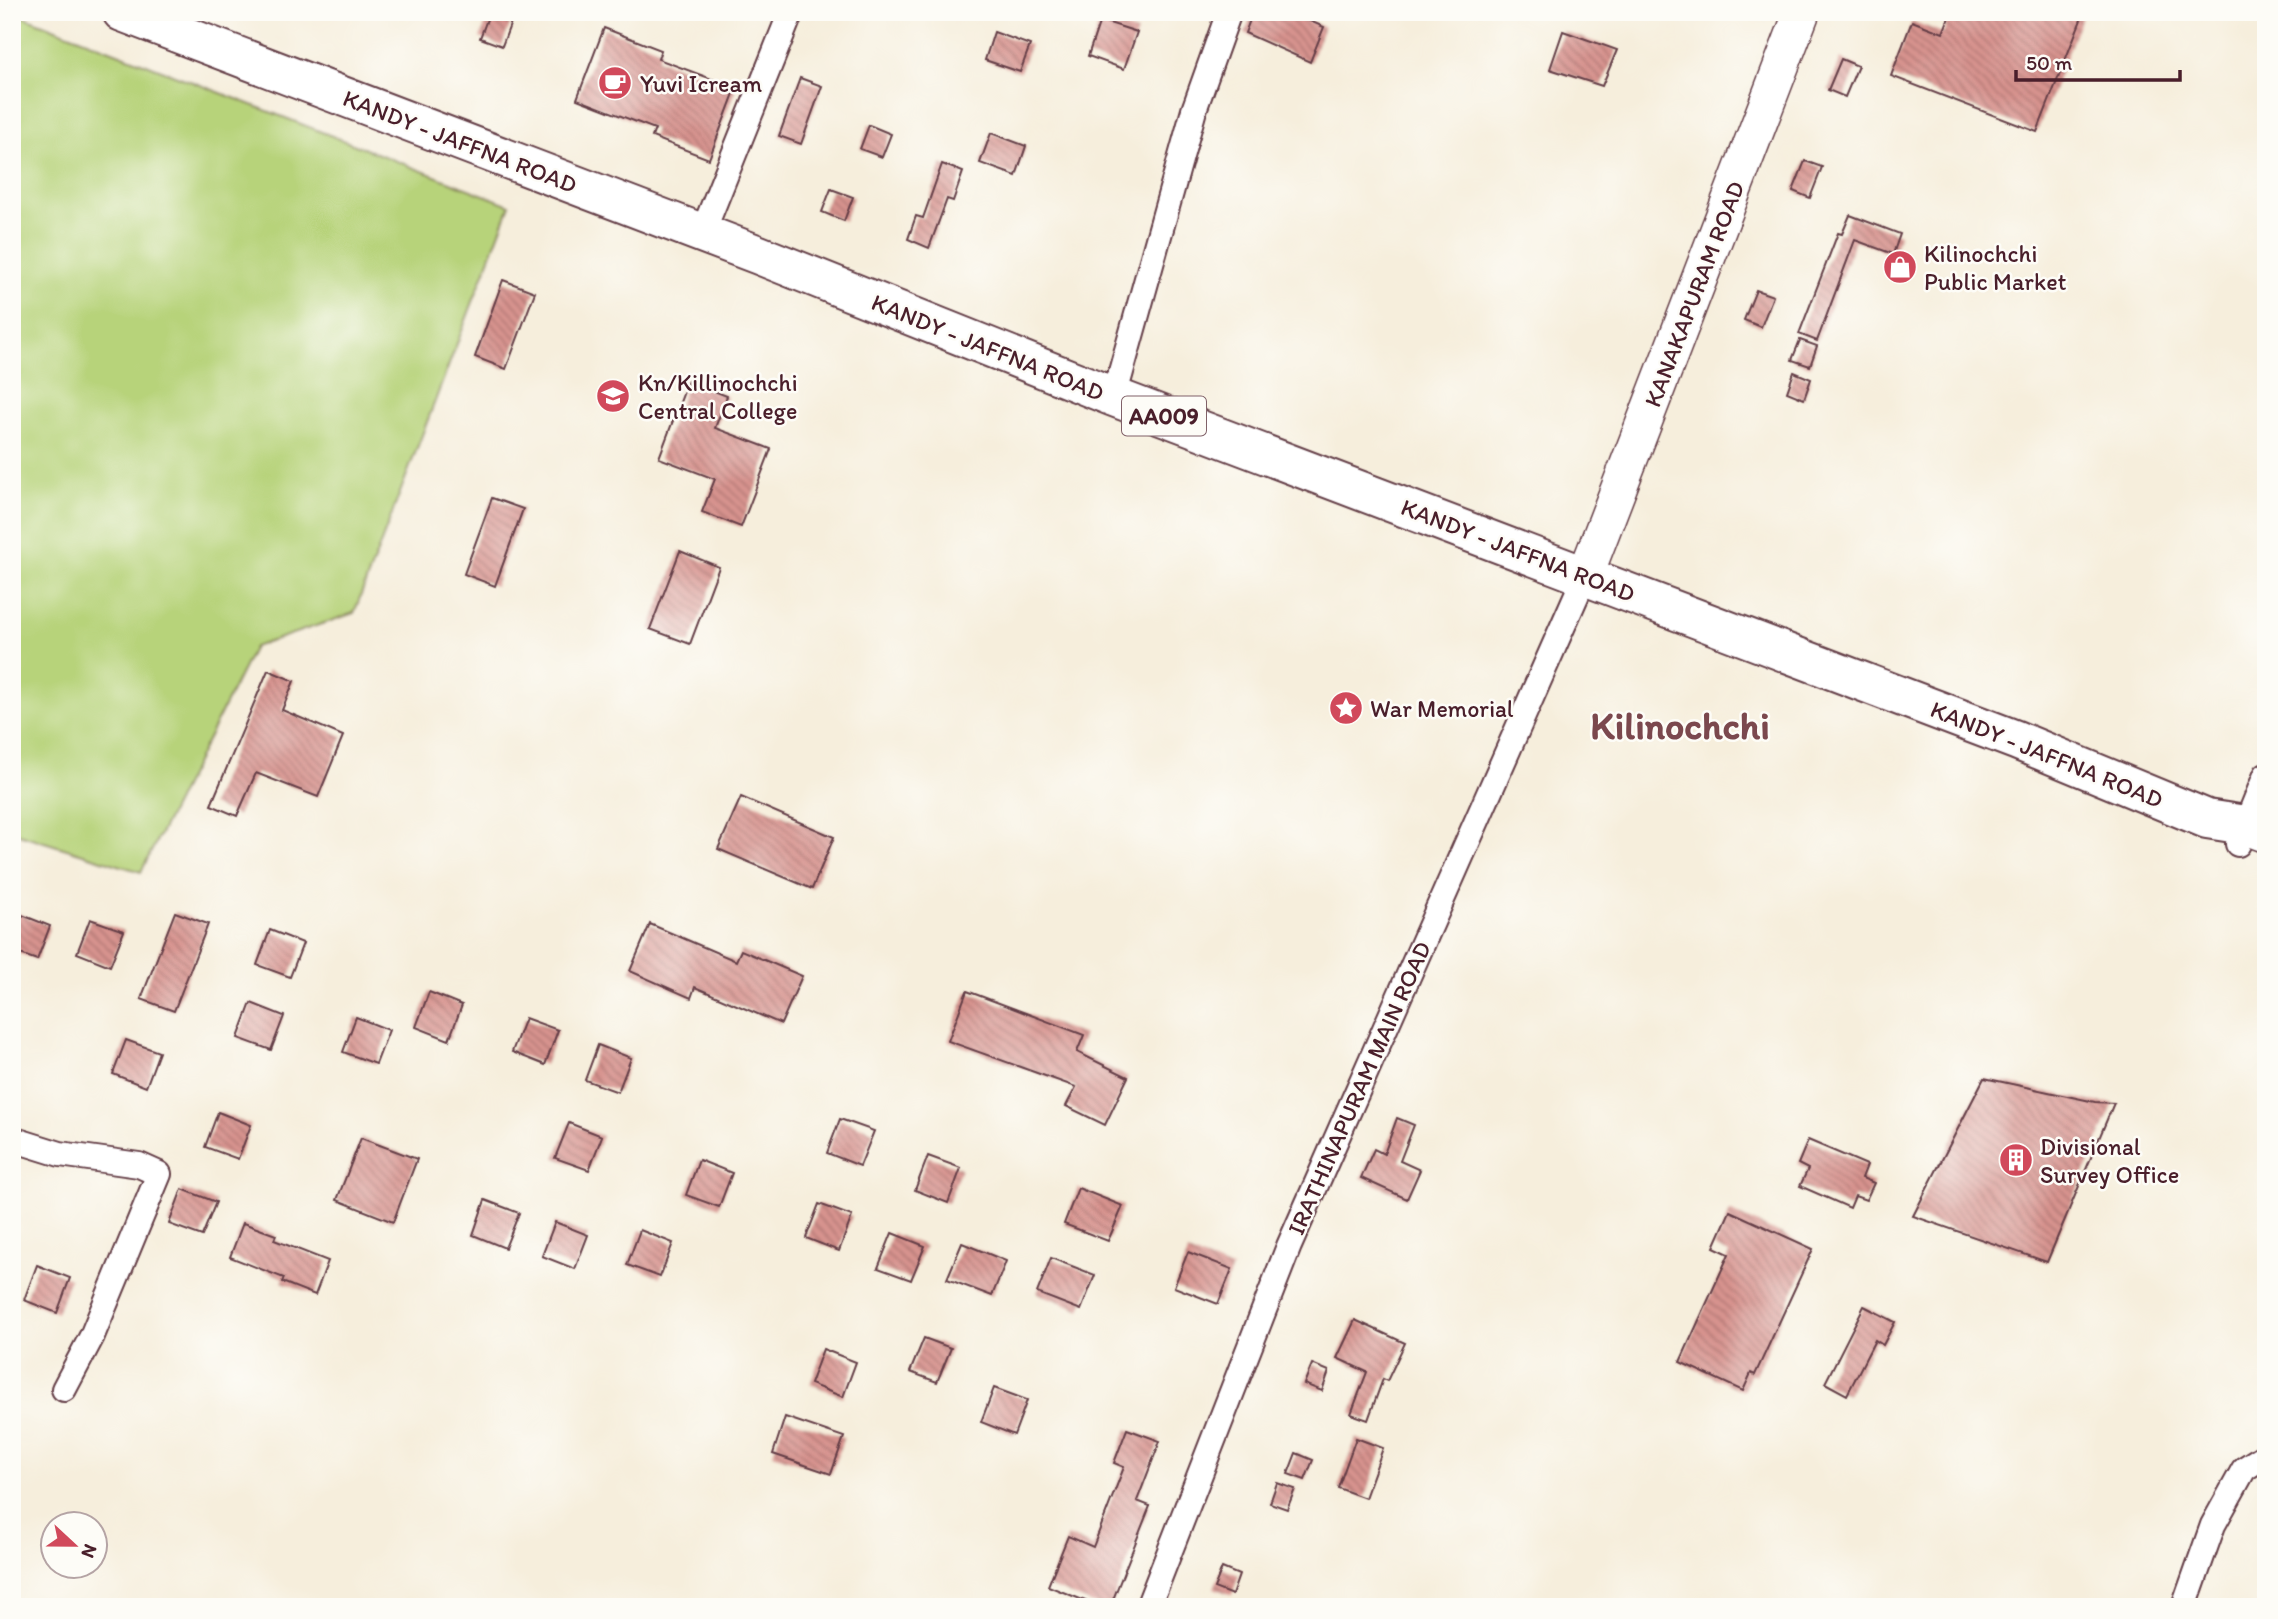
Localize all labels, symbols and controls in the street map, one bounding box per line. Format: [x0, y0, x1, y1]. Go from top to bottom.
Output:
scale bar [2016, 38, 2180, 82]
text: 50 m [2026, 50, 2073, 75]
cafe icon: Yuvi Icream [596, 64, 634, 102]
place label: Yuvi Icream [640, 69, 762, 98]
street label: KANDY - JAFFNA ROAD [339, 83, 581, 199]
street label: KANAKAPURAM ROAD [1638, 177, 1750, 411]
place label: Kilinochchi Public Market [1924, 239, 2067, 296]
shop icon: Kilinochchi Public Market [1881, 248, 1919, 286]
street label: KANDY - JAFFNA ROAD [868, 287, 1109, 407]
place label: Kn/Killinochchi Central College [638, 368, 798, 425]
school or university icon: Kn/Killinochchi Central College [594, 377, 632, 415]
road number: AA009 [1122, 396, 1206, 436]
street label: KANDY - JAFFNA ROAD [1397, 492, 1639, 608]
place icon: War Memorial [1327, 689, 1365, 727]
place label: War Memorial [1370, 694, 1514, 723]
street label: KANDY - JAFFNA ROAD [1927, 694, 2168, 814]
district label: Kilinochchi [1590, 703, 1770, 749]
street label: IRATHINAPURAM MAIN ROAD [1281, 937, 1437, 1239]
place label: Divisional Survey Office [2040, 1132, 2179, 1189]
building icon: Divisional Survey Office [1997, 1141, 2035, 1179]
north arrow [38, 1510, 108, 1580]
text: N [76, 1541, 102, 1561]

